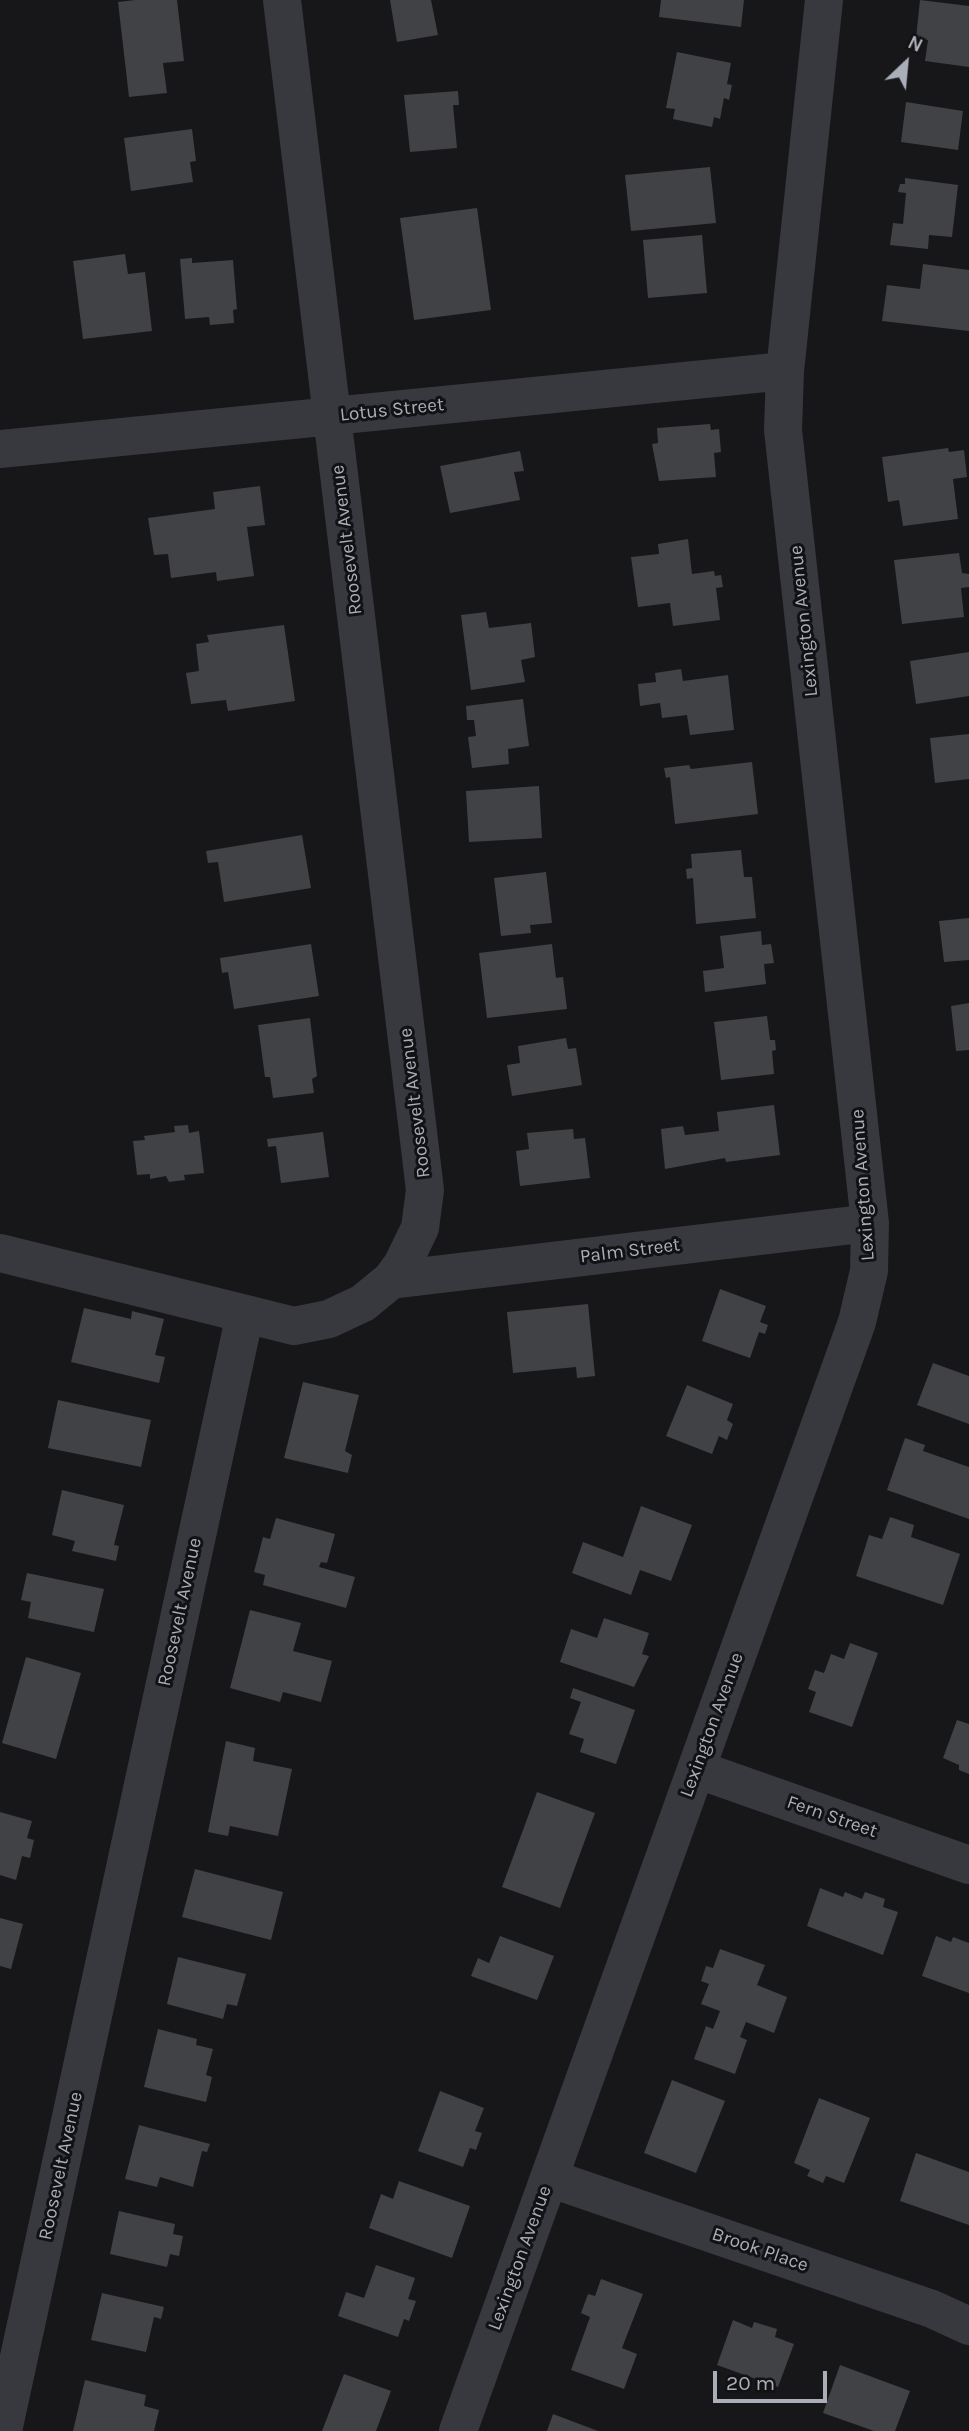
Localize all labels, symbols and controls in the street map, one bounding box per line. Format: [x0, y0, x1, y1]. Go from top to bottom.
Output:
north arrow [871, 28, 941, 98]
text: N [904, 31, 926, 57]
street label: Lotus Street [339, 393, 445, 427]
street label: Roosevelt Avenue [326, 464, 368, 616]
street label: Lexington Avenue [785, 544, 823, 698]
street label: Roosevelt Avenue [394, 1027, 436, 1179]
street label: Lexington Avenue [846, 1108, 880, 1262]
street label: Palm Street [579, 1234, 681, 1268]
street label: Roosevelt Avenue [153, 1536, 207, 1688]
street label: Lexington Avenue [675, 1650, 749, 1800]
street label: Fern Street [784, 1791, 880, 1843]
street label: Roosevelt Avenue [34, 2090, 88, 2242]
street label: Lexington Avenue [483, 2183, 557, 2333]
street label: Brook Place [709, 2223, 811, 2277]
scale bar [717, 2358, 831, 2402]
text: 20 m [726, 2371, 775, 2395]

